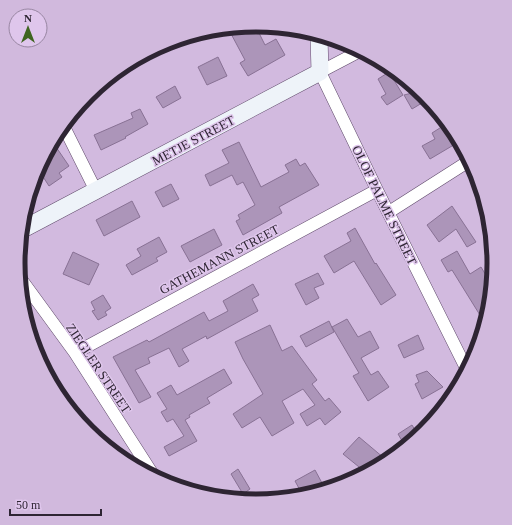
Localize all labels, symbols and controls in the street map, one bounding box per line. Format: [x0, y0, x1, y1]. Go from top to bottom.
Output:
north arrow [8, 8, 48, 48]
text: N [24, 12, 32, 24]
street label: METJE STREET [149, 112, 237, 169]
street label: OLOF PALME STREET [349, 143, 420, 267]
street label: GATHEMANN STREET [157, 222, 282, 297]
street label: ZIEGLER STREET [63, 321, 134, 416]
scale bar [10, 491, 101, 517]
text: 50 m [16, 498, 41, 512]

